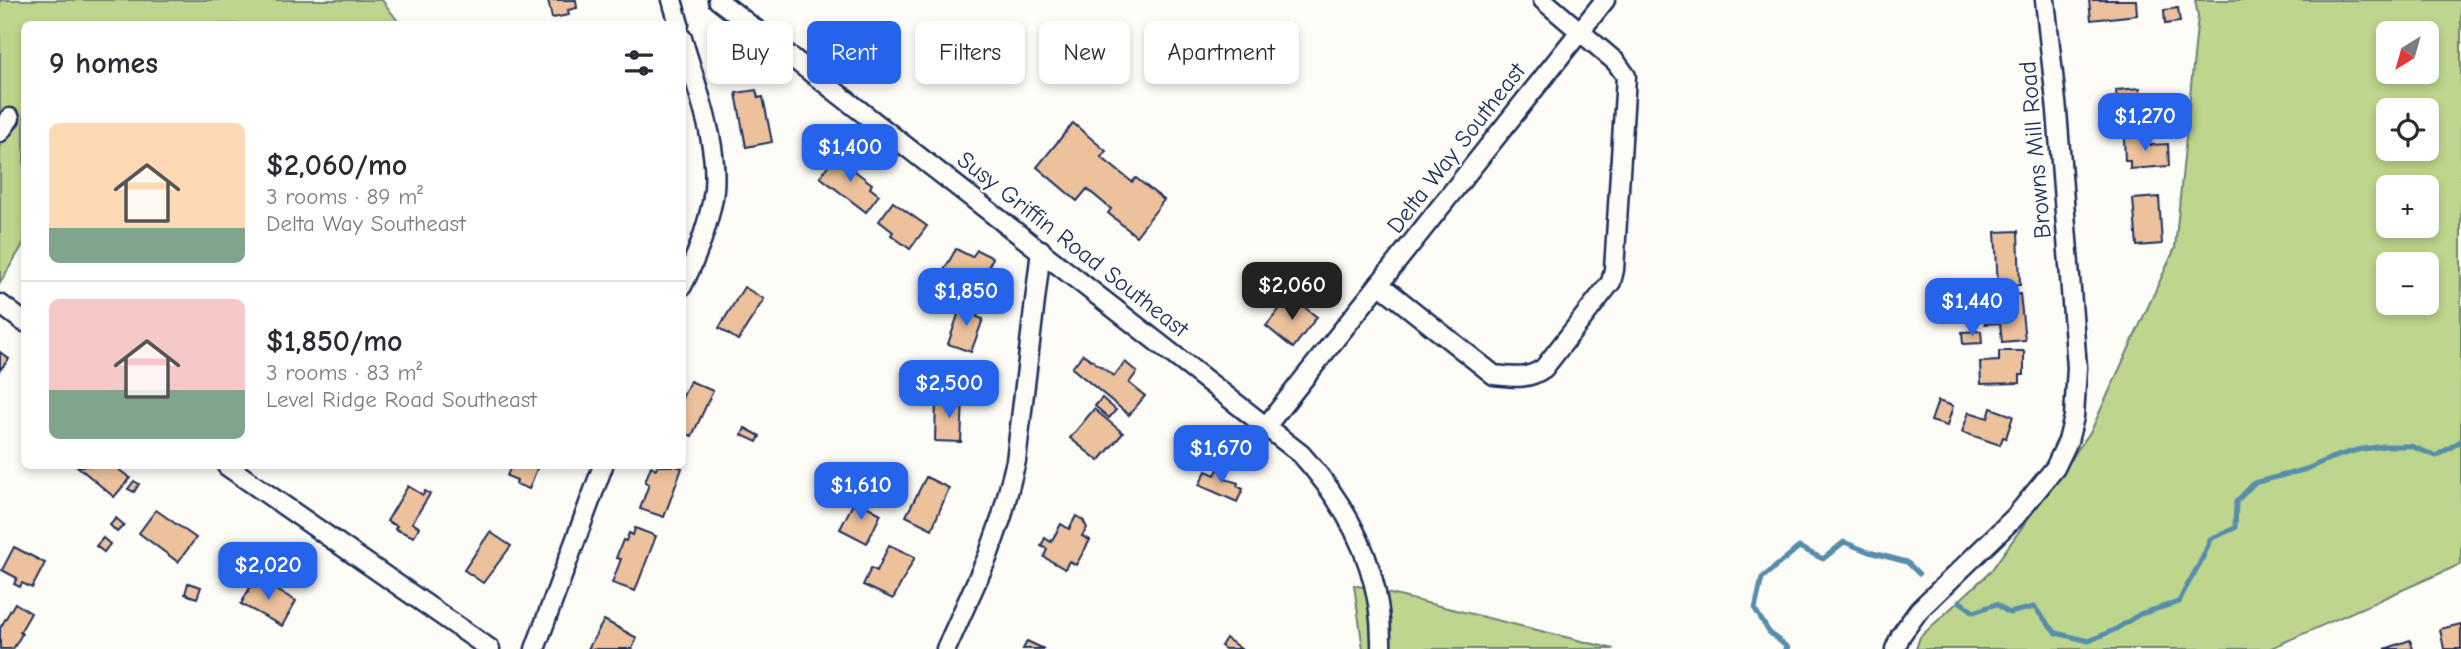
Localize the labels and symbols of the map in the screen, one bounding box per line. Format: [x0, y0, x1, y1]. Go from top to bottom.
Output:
north arrow [2376, 21, 2440, 84]
street label: Delta Way Southeast [1381, 56, 1532, 239]
street label: Browns Mill Road [2013, 60, 2057, 240]
pin: $1,270 [2088, 94, 2202, 153]
pin: $1,400 [793, 124, 907, 184]
street label: Susy Griffin Road Southeast [952, 145, 1195, 344]
pin: $2,060 [1235, 262, 1349, 322]
pin: $1,850 [909, 268, 1023, 328]
pin: $1,440 [1915, 278, 2029, 338]
pin: $2,500 [892, 360, 1006, 420]
pin: $1,670 [1164, 426, 1278, 485]
pin: $1,610 [804, 462, 918, 522]
pin: $2,020 [211, 542, 325, 602]

